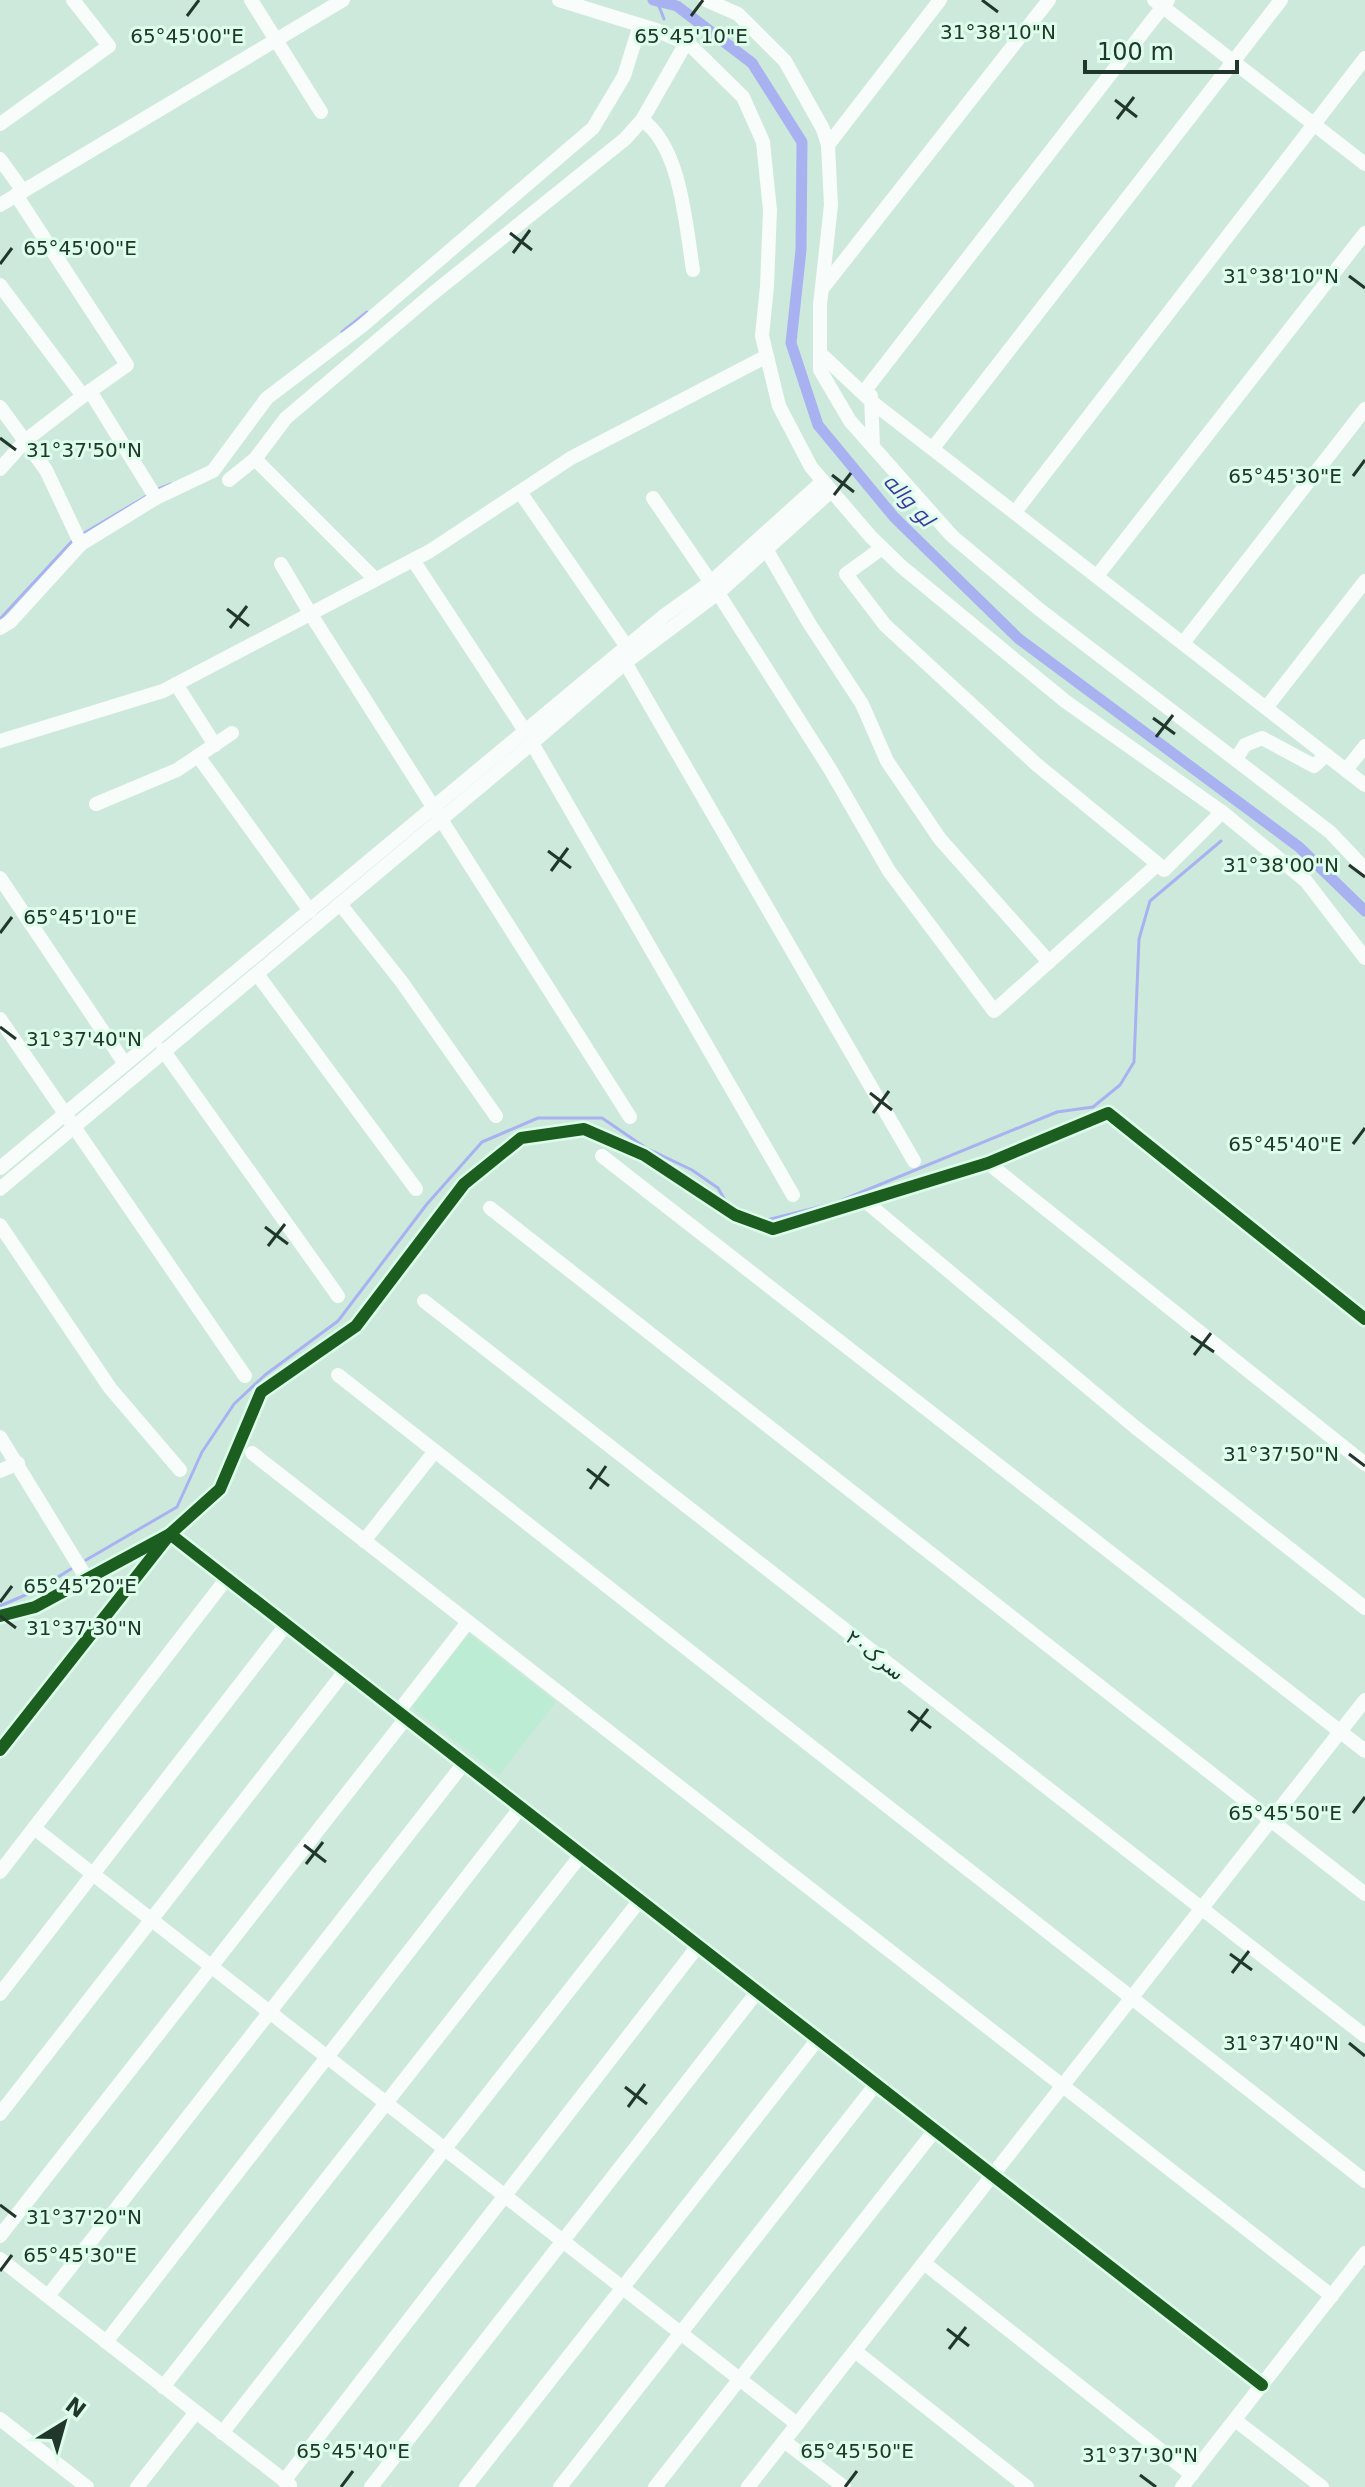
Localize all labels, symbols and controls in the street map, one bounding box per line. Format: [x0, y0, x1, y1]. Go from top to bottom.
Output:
text: 31°38'10"N [940, 20, 1056, 44]
text: 65°45'00"E [130, 24, 244, 48]
text: 65°45'10"E [634, 24, 748, 48]
scale bar [1085, 24, 1237, 74]
text: 100 m [1097, 38, 1174, 66]
text: 65°45'00"E [23, 236, 137, 260]
text: 31°38'10"N [1223, 264, 1339, 288]
text: 31°37'50"N [26, 438, 142, 462]
text: 65°45'30"E [1228, 464, 1342, 488]
water label: لو واله [879, 469, 941, 534]
text: 31°38'00"N [1223, 853, 1339, 877]
text: 65°45'10"E [23, 905, 137, 929]
text: 31°37'40"N [26, 1027, 142, 1051]
text: 65°45'40"E [1228, 1132, 1342, 1156]
text: 31°37'50"N [1223, 1442, 1339, 1466]
text: 65°45'20"E [23, 1574, 137, 1598]
text: 31°37'30"N [26, 1616, 142, 1640]
street label: سرک۲۰ [841, 1625, 909, 1685]
text: 65°45'50"E [1228, 1801, 1342, 1825]
text: 31°37'40"N [1223, 2031, 1339, 2055]
text: 31°37'20"N [26, 2205, 142, 2229]
text: 65°45'30"E [23, 2243, 137, 2267]
north arrow [24, 2383, 104, 2463]
text: N [61, 2392, 91, 2423]
text: 65°45'40"E [296, 2439, 410, 2463]
text: 65°45'50"E [800, 2439, 914, 2463]
text: 31°37'30"N [1082, 2443, 1198, 2467]

